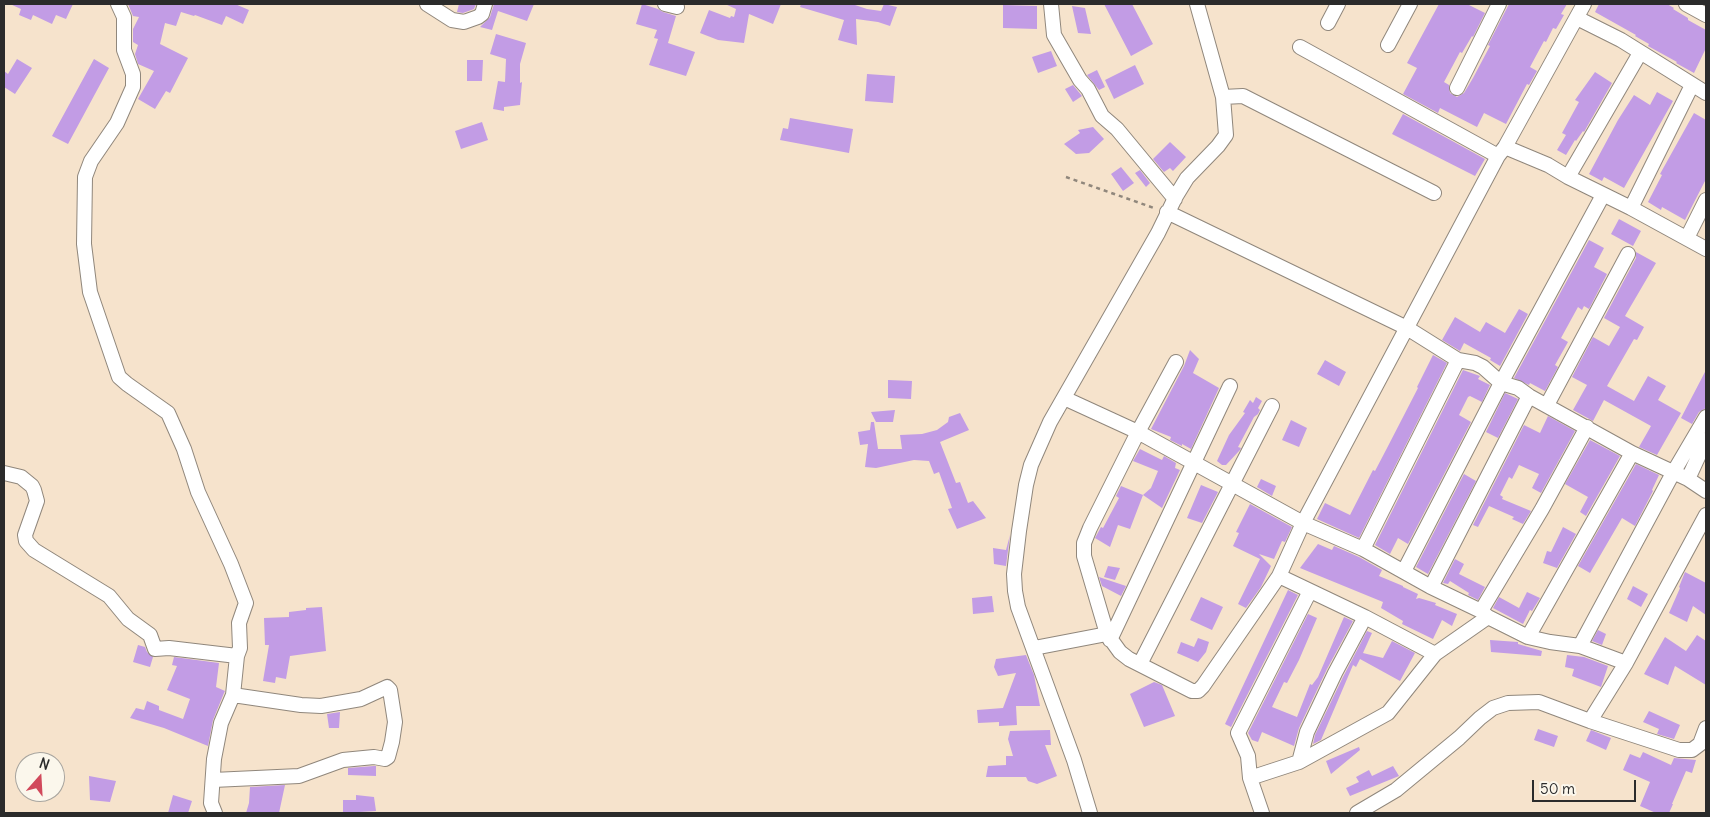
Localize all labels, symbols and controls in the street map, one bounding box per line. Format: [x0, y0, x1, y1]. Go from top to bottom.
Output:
north arrow [15, 752, 65, 802]
text: N [37, 754, 52, 774]
scale bar [1535, 770, 1639, 802]
text: 50 m [1540, 779, 1575, 798]

